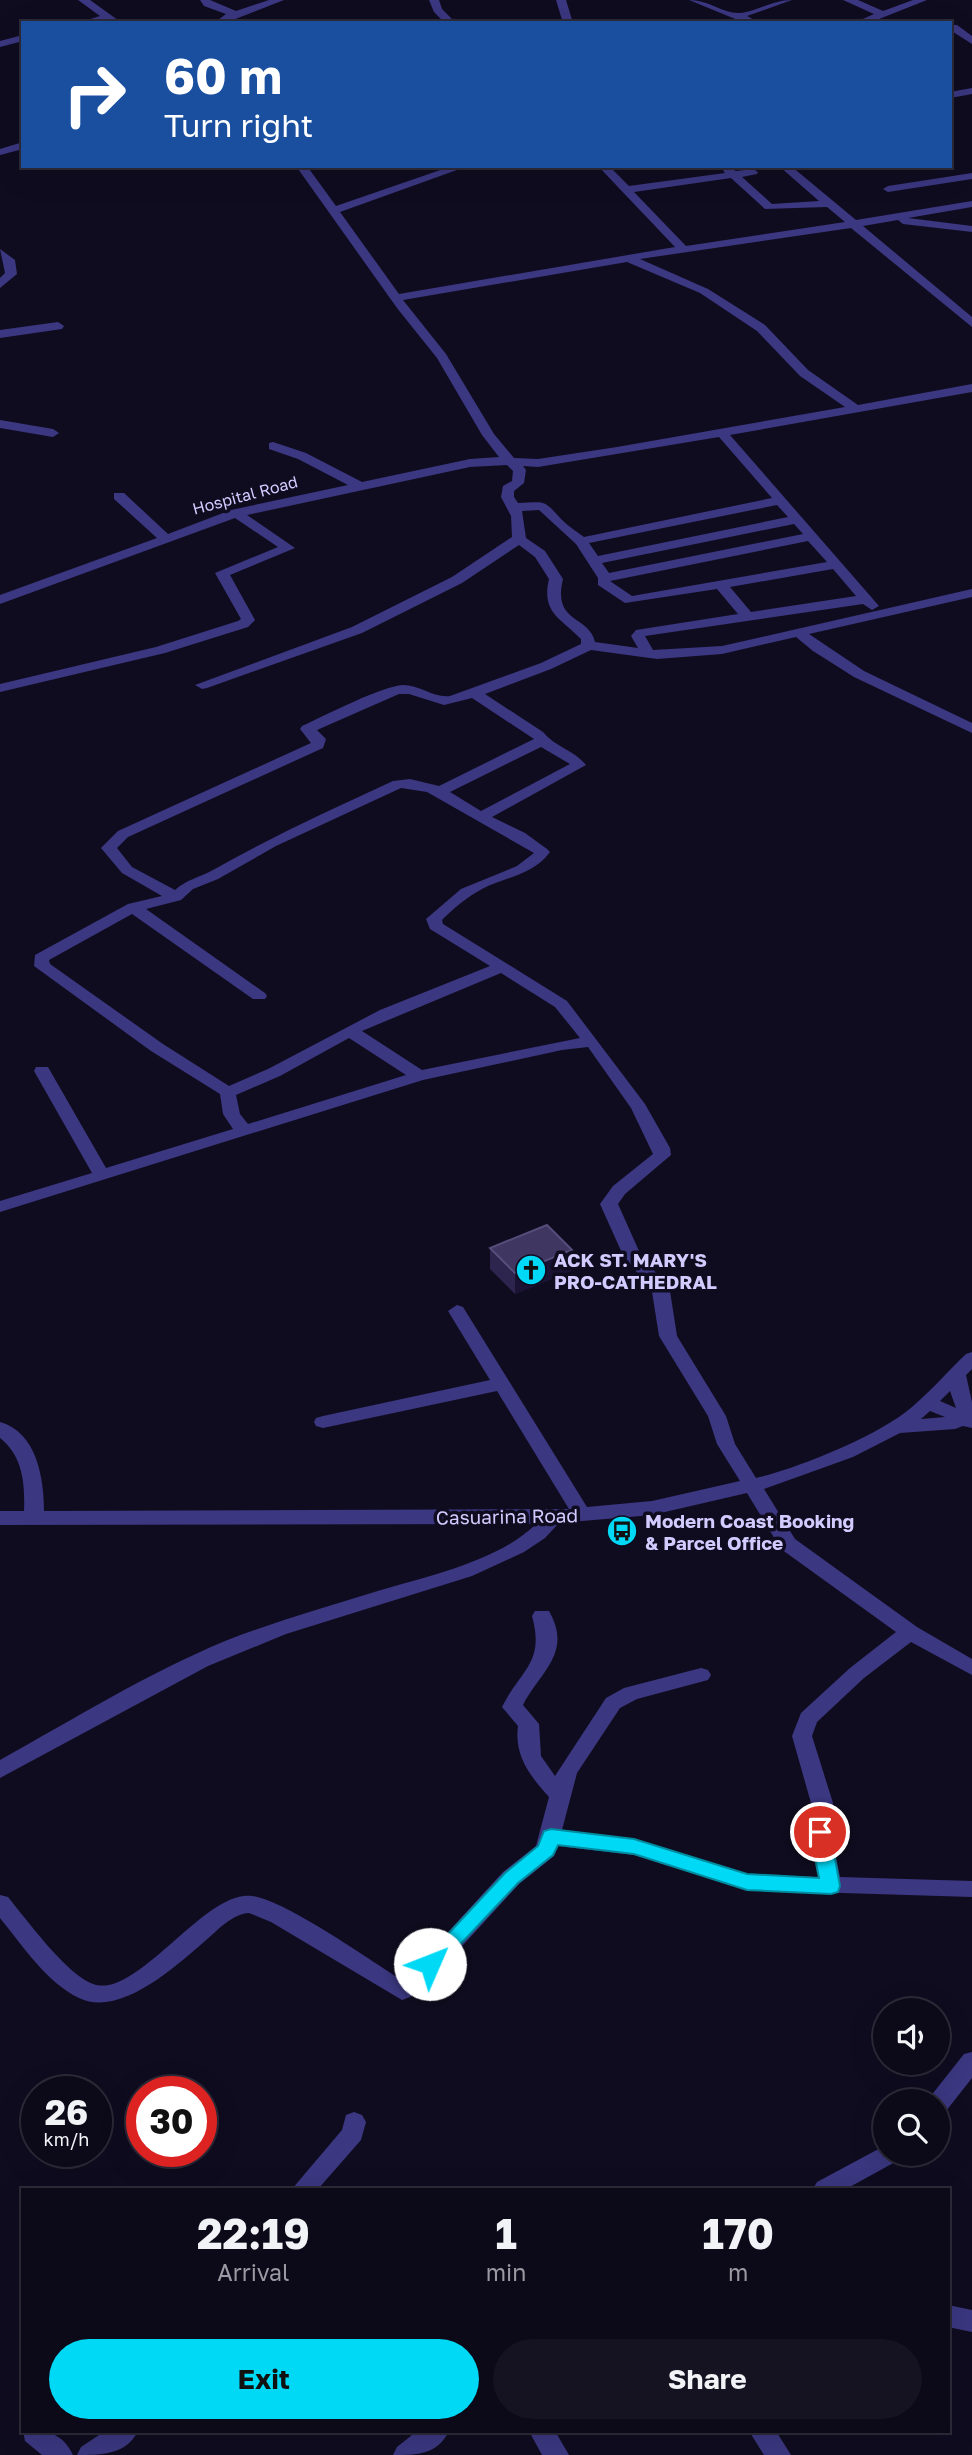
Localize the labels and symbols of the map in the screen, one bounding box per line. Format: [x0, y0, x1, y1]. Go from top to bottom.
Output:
street label: Hospital Road [190, 471, 300, 519]
place label: ACK ST. MARY'S PRO-CATHEDRAL [554, 1248, 717, 1293]
church icon: ACK ST. MARY'S PRO-CATHEDRAL [514, 1253, 548, 1287]
street label: Casuarina Road [436, 1503, 578, 1529]
place label: Modern Coast Booking & Parcel Office [645, 1509, 854, 1554]
bus stop icon: Modern Coast Booking & Parcel Office [605, 1514, 639, 1548]
pin [790, 1802, 850, 1862]
position arrow [393, 1927, 467, 2001]
speed limit sign: 30 [126, 2076, 217, 2167]

